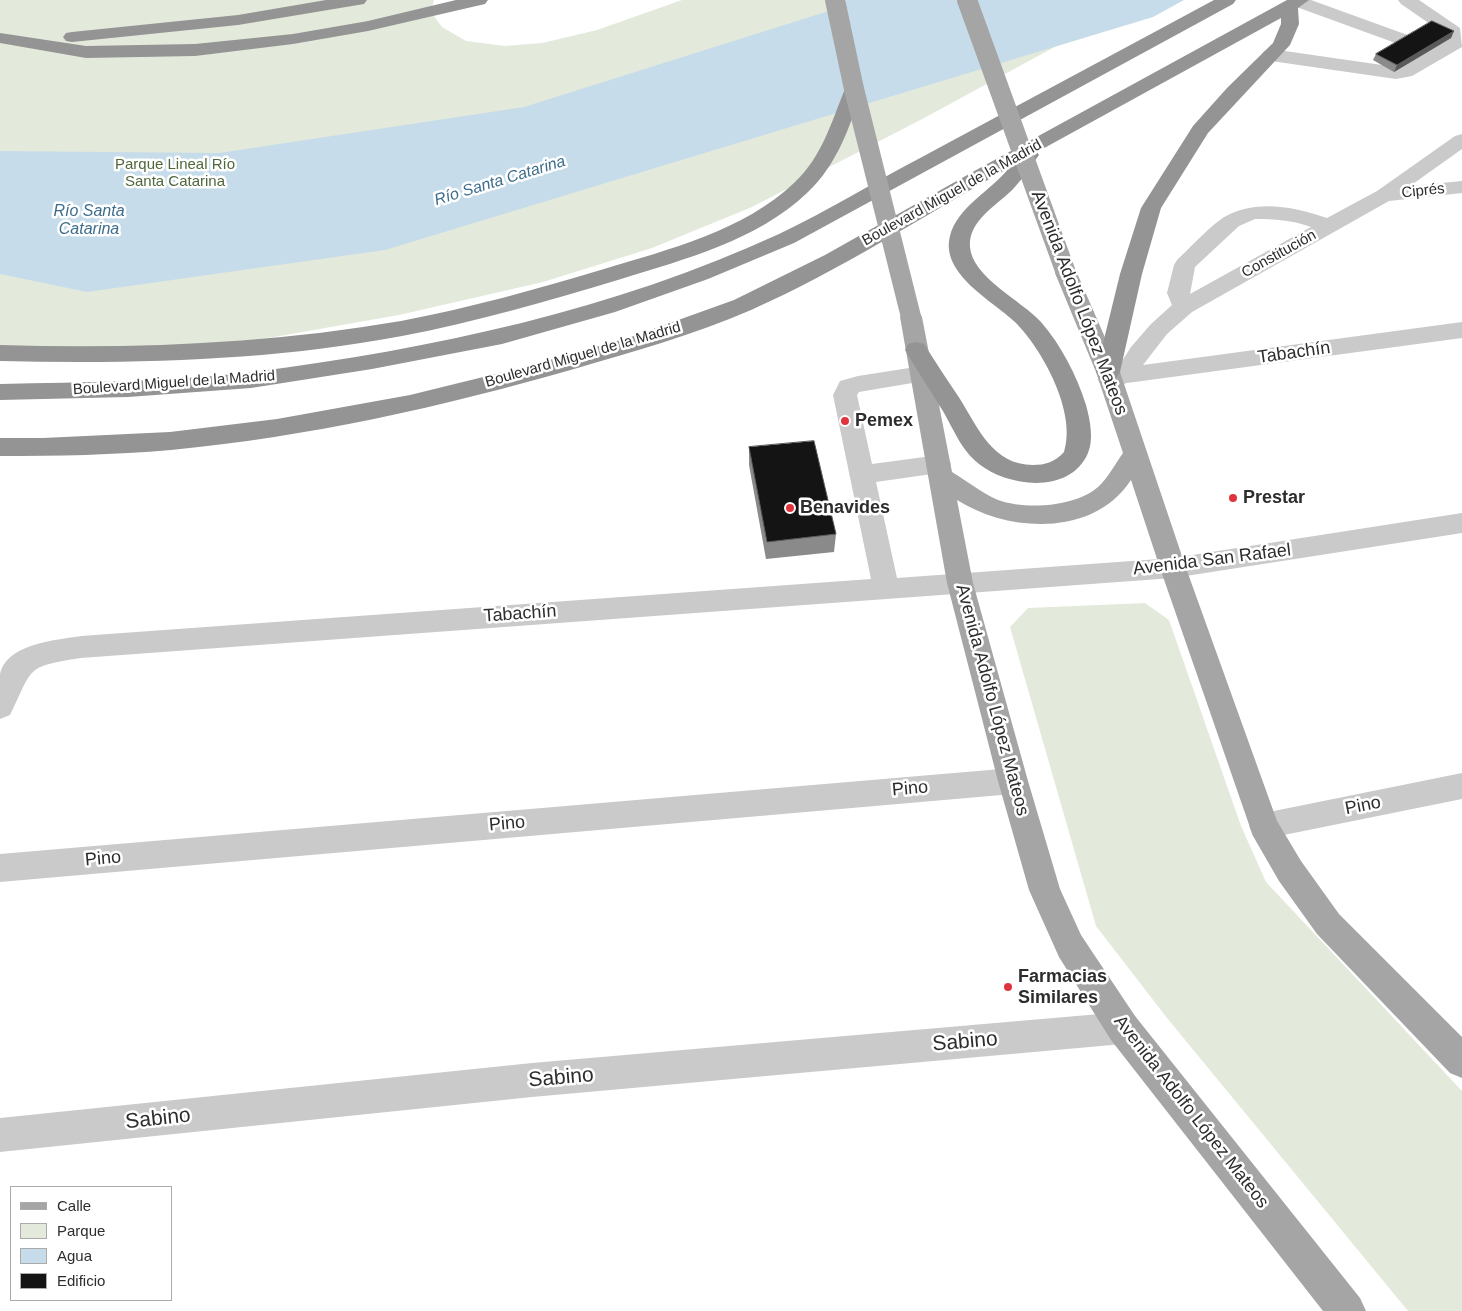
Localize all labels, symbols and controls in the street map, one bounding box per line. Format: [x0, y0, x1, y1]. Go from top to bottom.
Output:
street label: Boulevard Miguel de la Madrid [859, 136, 1045, 250]
water label: Río Santa Catarina [432, 152, 568, 210]
park label: Parque Lineal Río Santa Catarina [115, 156, 235, 191]
street label: Ciprés [1401, 180, 1445, 202]
street label: Avenida Adolfo López Mateos [1026, 188, 1132, 418]
water label: Río Santa Catarina [53, 202, 125, 240]
street label: Constitución [1239, 226, 1319, 282]
street label: Boulevard Miguel de la Madrid [483, 318, 683, 392]
street label: Tabachín [1256, 337, 1332, 369]
street label: Boulevard Miguel de la Madrid [72, 367, 276, 399]
place label: Pemex [855, 410, 913, 432]
marker: Pemex [839, 415, 851, 427]
place label: Prestar [1243, 487, 1305, 509]
marker: Prestar [1227, 492, 1239, 504]
place label: Benavides [800, 497, 890, 519]
marker: Benavides [784, 502, 796, 514]
street label: Avenida San Rafael [1132, 540, 1292, 580]
street label: Avenida Adolfo López Mateos [951, 582, 1033, 818]
street label: Tabachín [483, 601, 557, 627]
street label: Pino [891, 777, 929, 801]
street label: Pino [1343, 792, 1383, 820]
street label: Pino [488, 812, 526, 836]
street label: Pino [84, 847, 122, 871]
place label: Farmacias Similares [1018, 966, 1107, 1009]
marker: Farmacias Similares [1002, 981, 1014, 993]
street label: Avenida Adolfo López Mateos [1109, 1011, 1273, 1213]
street label: Sabino [931, 1027, 999, 1057]
street label: Sabino [527, 1063, 595, 1093]
street label: Sabino [124, 1103, 192, 1135]
legend [10, 1186, 172, 1301]
text: Calle [57, 1197, 91, 1214]
text: Parque [57, 1222, 105, 1239]
text: Agua [57, 1247, 92, 1264]
text: Edificio [57, 1272, 105, 1289]

